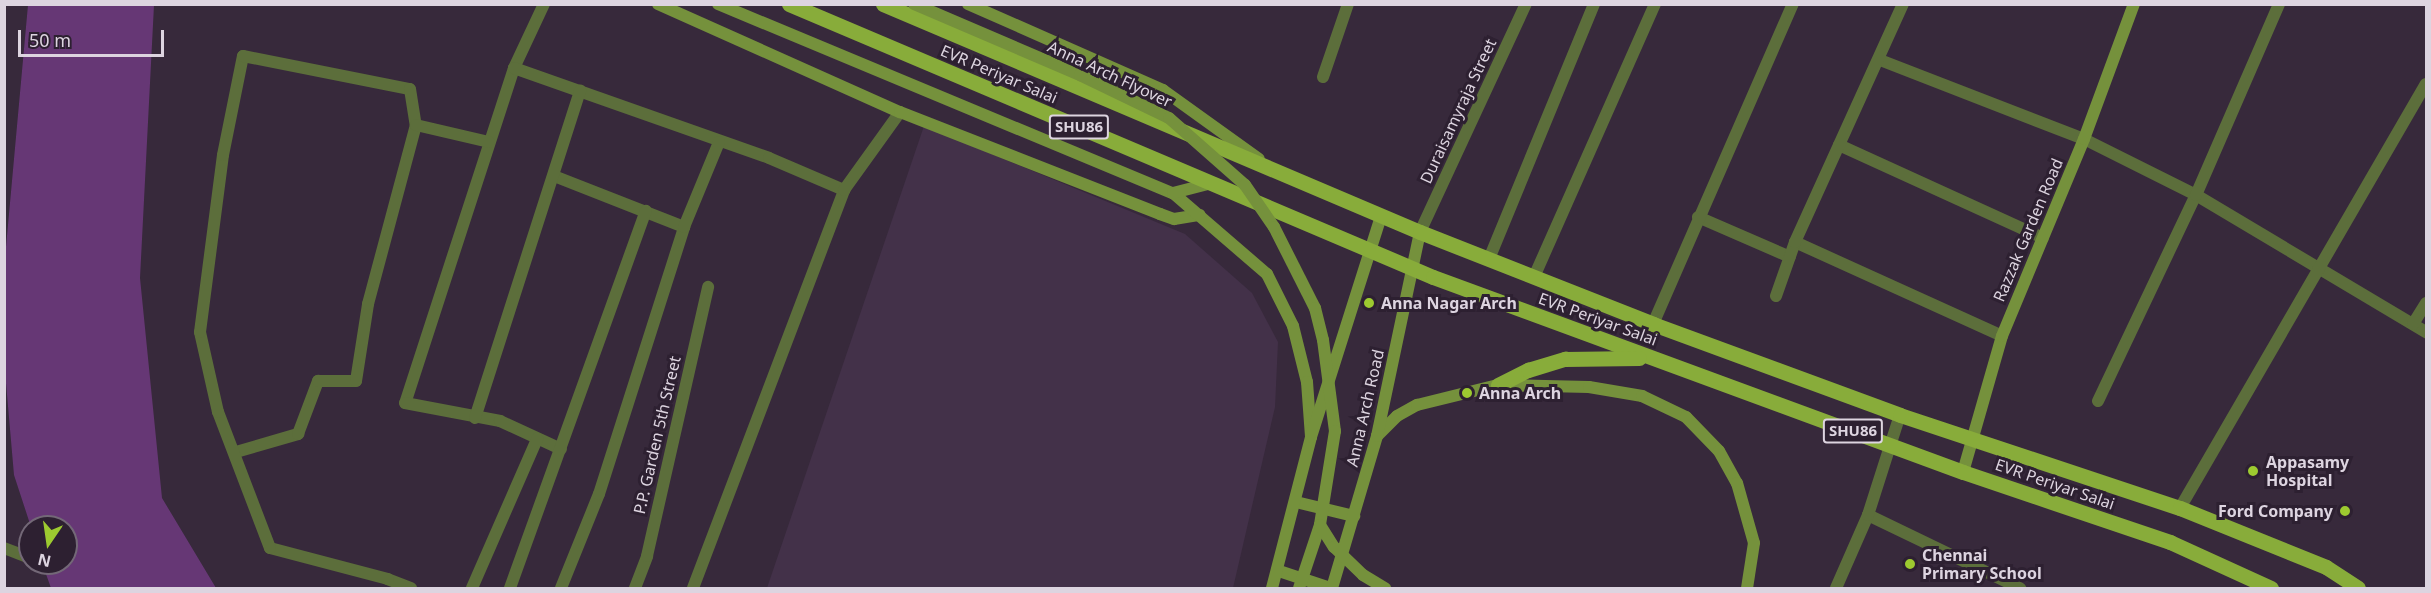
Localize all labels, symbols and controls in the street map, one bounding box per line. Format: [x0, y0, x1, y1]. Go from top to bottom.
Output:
scale bar [21, 18, 166, 56]
text: 50 m [29, 28, 71, 52]
street label: Duraisamyraja Street [1416, 35, 1500, 187]
street label: Anna Arch Flyover [1045, 37, 1175, 111]
street label: EVR Periyar Salai [938, 41, 1060, 107]
road number: SHU86 [1048, 115, 1110, 139]
street label: Razzak Garden Road [1989, 155, 2067, 305]
street label: EVR Periyar Salai [1536, 289, 1660, 349]
place label: Anna Nagar Arch [1381, 293, 1517, 313]
marker: Anna Nagar Arch [1362, 296, 1376, 310]
street label: Anna Arch Road [1342, 347, 1388, 469]
street label: P.P. Garden 5th Street [629, 354, 685, 516]
place label: Anna Arch [1479, 383, 1561, 403]
marker: Anna Arch [1460, 386, 1474, 400]
road number: SHU86 [1822, 419, 1884, 443]
place label: Appasamy Hospital [2266, 452, 2349, 490]
street label: EVR Periyar Salai [1993, 455, 2117, 513]
marker: Appasamy Hospital [2244, 462, 2262, 480]
place label: Ford Company [2218, 501, 2333, 521]
marker: Ford Company [2338, 504, 2352, 518]
north arrow [18, 515, 78, 575]
place label: Chennai Primary School [1922, 545, 2042, 583]
text: N [36, 548, 53, 573]
marker: Chennai Primary School [1903, 557, 1917, 571]

